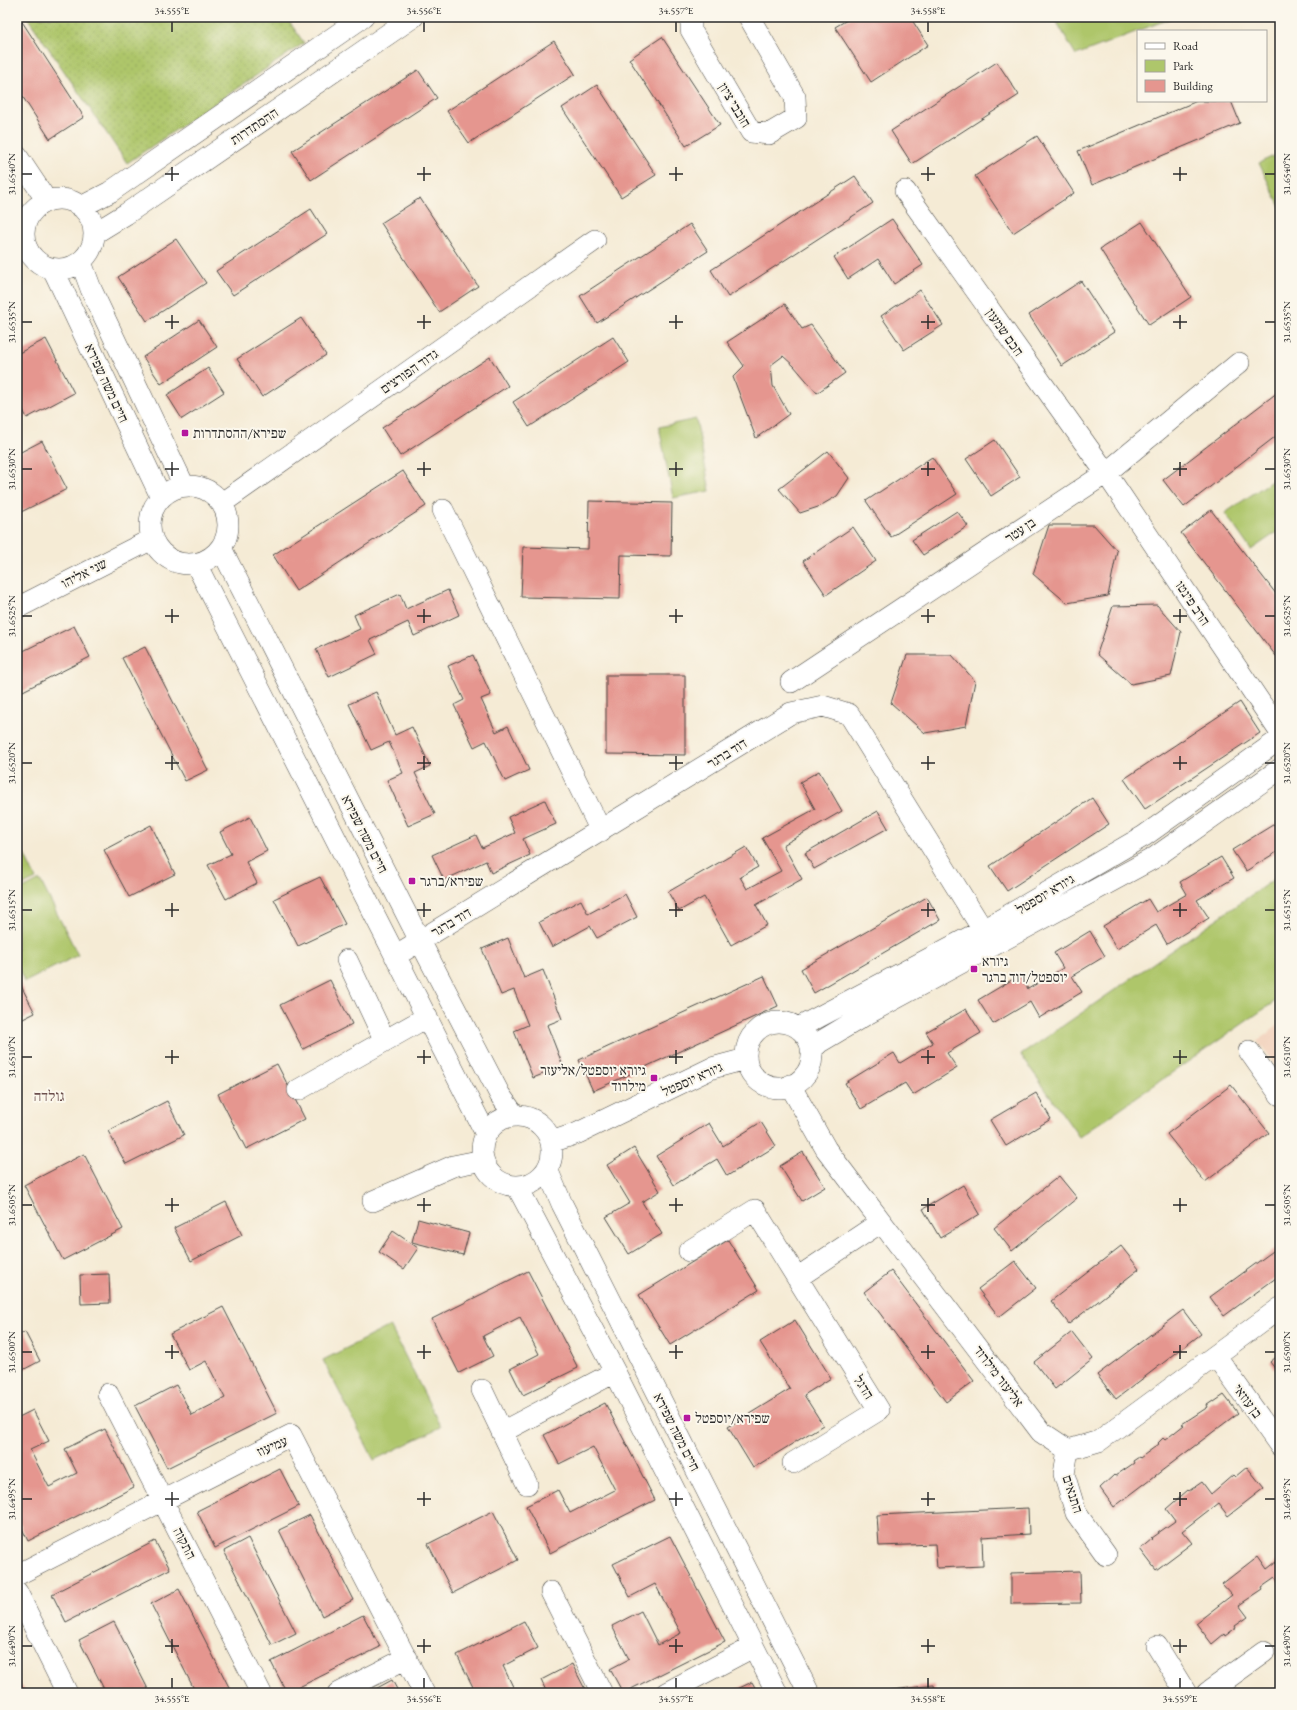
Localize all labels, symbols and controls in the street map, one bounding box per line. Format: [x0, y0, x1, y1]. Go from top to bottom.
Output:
text: 34.555°E [155, 4, 190, 17]
text: 34.556°E [407, 4, 442, 17]
text: 34.557°E [659, 4, 694, 17]
text: 34.558°E [911, 4, 946, 17]
legend [1137, 30, 1267, 102]
text: Road [1173, 38, 1199, 54]
text: Park [1173, 58, 1194, 74]
text: Building [1173, 78, 1214, 94]
street label: חובבי ציון [715, 79, 755, 131]
street label: ההסתדרות [226, 103, 282, 149]
text: 31.6540°N [5, 153, 18, 195]
text: 31.6540°N [1280, 153, 1293, 195]
text: 31.6535°N [5, 301, 18, 343]
text: 31.6535°N [1280, 301, 1293, 343]
street label: חכם שמעון [982, 305, 1028, 359]
street label: חיים משה שפירא [81, 341, 133, 425]
street label: גדוד הפורצים [376, 344, 442, 398]
place label: שפירא/ההסתדרות [193, 424, 287, 442]
marker: שפירא/ההסתדרות [180, 428, 190, 438]
text: 31.6530°N [5, 448, 18, 490]
text: 31.6530°N [1280, 448, 1293, 490]
street label: בן עטר [1001, 513, 1039, 547]
street label: שני אליהו [58, 554, 110, 592]
street label: הרב פינטו [1171, 577, 1215, 629]
text: 31.6525°N [5, 595, 18, 637]
text: 31.6525°N [1280, 595, 1293, 637]
street label: דוד ברגר [704, 734, 750, 772]
text: 31.6520°N [5, 742, 18, 784]
text: 31.6520°N [1280, 742, 1293, 784]
street label: חיים משה שפירא [338, 792, 392, 876]
street label: גיורא יוספטל [1012, 869, 1078, 919]
place label: שפירא/ברגר [420, 872, 484, 890]
marker: שפירא/ברגר [407, 876, 417, 886]
text: 31.6515°N [5, 889, 18, 931]
text: 31.6515°N [1280, 889, 1293, 931]
street label: דוד ברגר [428, 903, 474, 941]
place label: גיורא יוספטל/דוד ברגר [982, 952, 1067, 986]
marker: גיורא יוספטל/דוד ברגר [969, 964, 979, 974]
text: 31.6510°N [5, 1036, 18, 1078]
text: 31.6510°N [1280, 1036, 1293, 1078]
street label: גיורא יוספטל [659, 1057, 726, 1100]
place label: גיורא יוספטל/אליעזר מילרוד [540, 1061, 646, 1095]
marker: גיורא יוספטל/אליעזר מילרוד [649, 1073, 659, 1083]
district label: גולדה [33, 1086, 65, 1105]
text: 31.6505°N [5, 1184, 18, 1226]
text: 31.6505°N [1280, 1184, 1293, 1226]
text: 31.6500°N [5, 1331, 18, 1373]
text: 31.6500°N [1280, 1331, 1293, 1373]
street label: אליעזר מילרוד [970, 1342, 1028, 1410]
street label: הדגל [850, 1371, 878, 1403]
street label: בן עוזאי [1230, 1380, 1267, 1422]
street label: חיים משה שפירא [650, 1390, 704, 1474]
place label: שפירא/יוספטל [695, 1409, 770, 1427]
marker: שפירא/יוספטל [682, 1413, 692, 1423]
street label: עמיעוז [254, 1431, 291, 1461]
street label: התנאים [1058, 1473, 1088, 1515]
text: 31.6495°N [5, 1478, 18, 1520]
text: 31.6495°N [1280, 1478, 1293, 1520]
street label: התקוה [169, 1524, 201, 1562]
text: 31.6490°N [5, 1625, 18, 1667]
text: 31.6490°N [1280, 1625, 1293, 1667]
text: 34.555°E [155, 1692, 190, 1705]
text: 34.556°E [407, 1692, 442, 1705]
text: 34.557°E [659, 1692, 694, 1705]
text: 34.558°E [911, 1692, 946, 1705]
text: 34.559°E [1163, 1692, 1198, 1705]

